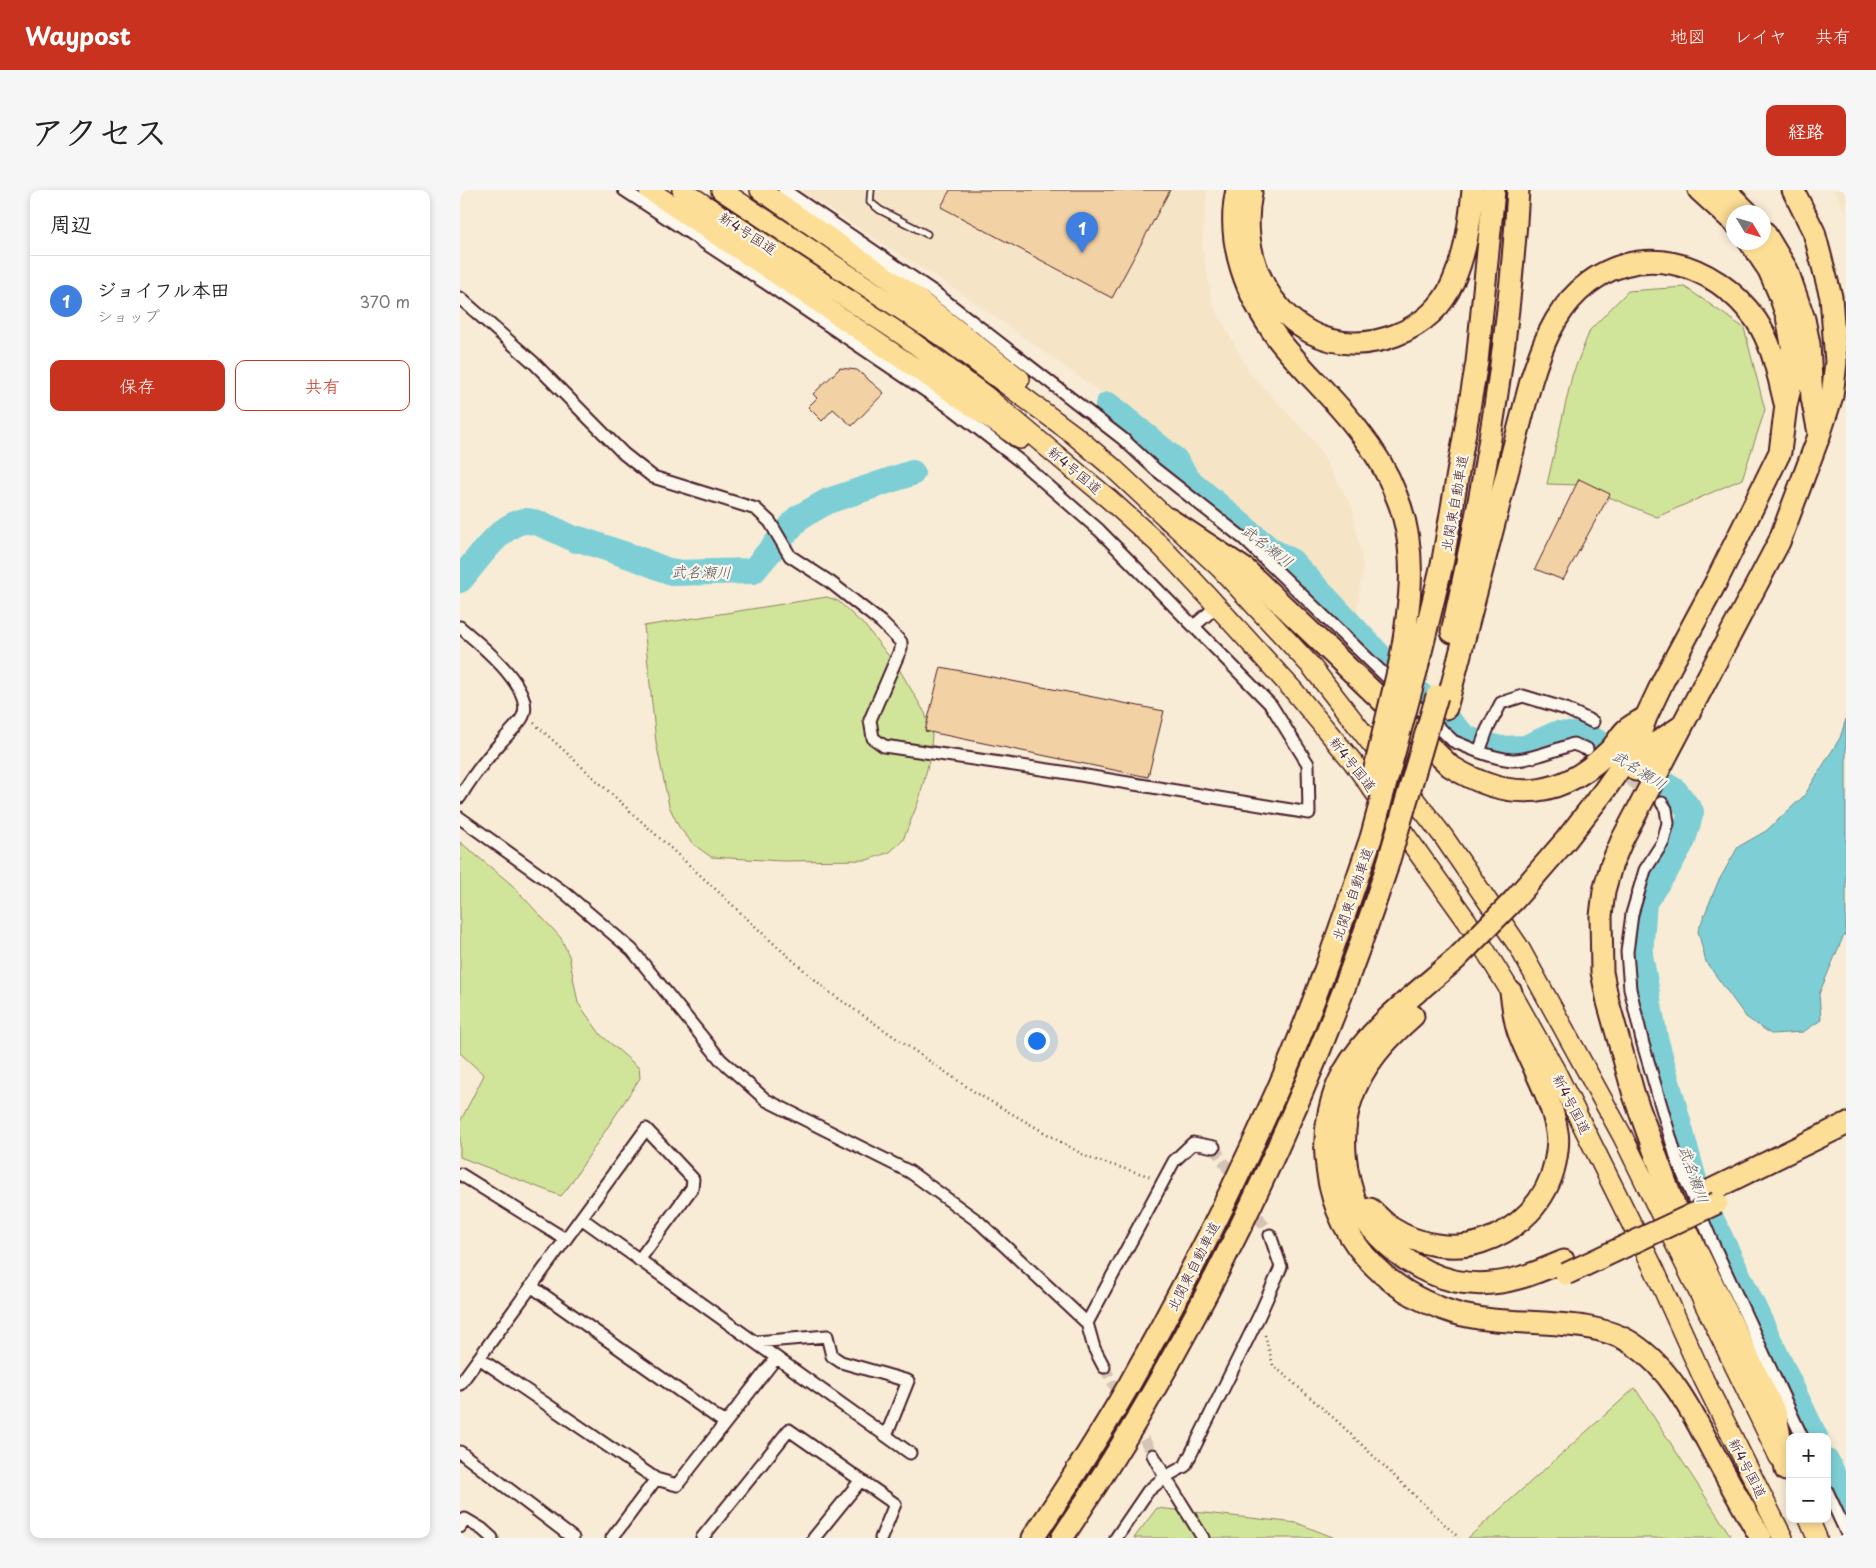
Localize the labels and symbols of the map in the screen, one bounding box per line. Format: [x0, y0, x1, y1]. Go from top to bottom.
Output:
north arrow [1726, 205, 1771, 250]
street label: 新4号国道 [715, 206, 781, 260]
pin: 1 [1066, 212, 1098, 253]
street label: 新4号国道 [1043, 441, 1107, 499]
street label: 北関東自動車道 [1435, 453, 1473, 553]
water label: 武名瀬川 [1237, 518, 1299, 572]
water label: 武名瀬川 [671, 559, 731, 583]
street label: 新4号国道 [1325, 732, 1381, 796]
water label: 武名瀬川 [1608, 743, 1672, 795]
street label: 北関東自動車道 [1326, 844, 1378, 944]
your location [1024, 1028, 1050, 1054]
street label: 新4号国道 [1548, 1070, 1596, 1138]
water label: 武名瀬川 [1674, 1142, 1716, 1206]
street label: 北関東自動車道 [1161, 1218, 1225, 1314]
street label: 新4号国道 [1724, 1434, 1772, 1502]

